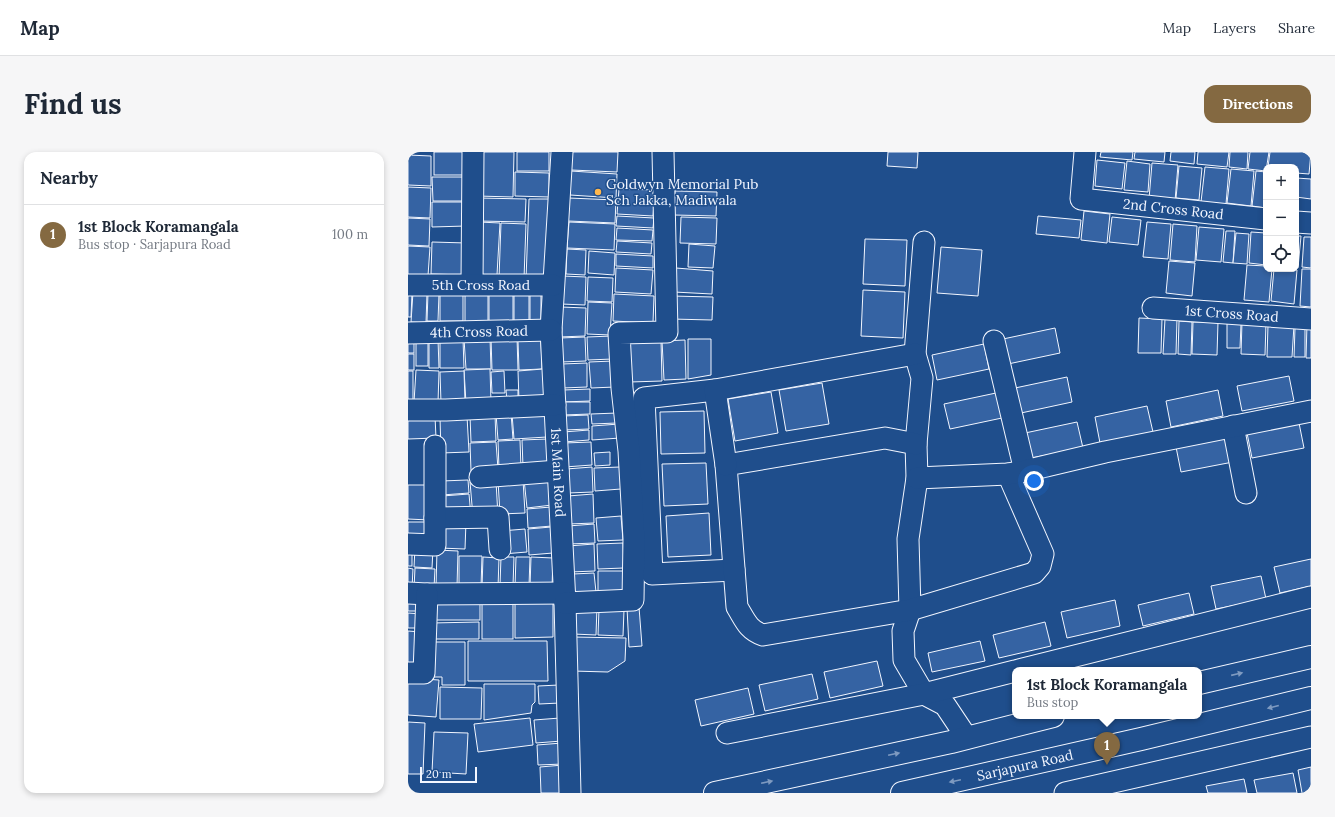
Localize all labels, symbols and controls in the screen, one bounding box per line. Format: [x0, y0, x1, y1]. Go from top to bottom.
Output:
text: Map [20, 16, 60, 40]
text: Map [1163, 19, 1191, 37]
text: Layers [1213, 19, 1256, 37]
text: Share [1278, 19, 1315, 37]
button: Directions [1204, 85, 1311, 123]
text: Find us [24, 86, 122, 122]
map controls [1263, 164, 1299, 272]
button: + [1263, 164, 1299, 200]
text: Nearby [40, 167, 98, 189]
place label: Goldwyn Memorial Pub Sch Jakka, Madiwala [606, 175, 759, 209]
marker: Goldwyn Memorial Pub Sch Jakka, Madiwala [593, 187, 603, 197]
street label: 2nd Cross Road [1122, 195, 1225, 223]
button: − [1263, 200, 1299, 236]
text: 1st Block Koramangala [78, 217, 239, 236]
text: 1 [50, 226, 56, 243]
text: 100 m [332, 226, 368, 243]
text: Bus stop · Sarjapura Road [78, 236, 231, 253]
button: locate [1263, 236, 1299, 272]
street label: 5th Cross Road [432, 276, 530, 294]
street label: 1st Cross Road [1184, 301, 1279, 326]
street label: 4th Cross Road [430, 321, 528, 342]
street label: 1st Main Road [547, 427, 570, 518]
your location [1024, 471, 1044, 491]
popup [1012, 667, 1202, 719]
one-way arrow [1231, 671, 1243, 677]
text: 1st Block Koramangala [1027, 675, 1187, 694]
text: Bus stop [1027, 694, 1078, 711]
one-way arrow [1267, 704, 1279, 710]
pin: 1 [1094, 732, 1120, 765]
street label: Sarjapura Road [975, 746, 1075, 785]
one-way arrow [888, 751, 900, 757]
scale bar [420, 765, 477, 784]
text: 20 m [426, 767, 451, 781]
one-way arrow [761, 778, 773, 784]
one-way arrow [949, 779, 961, 785]

